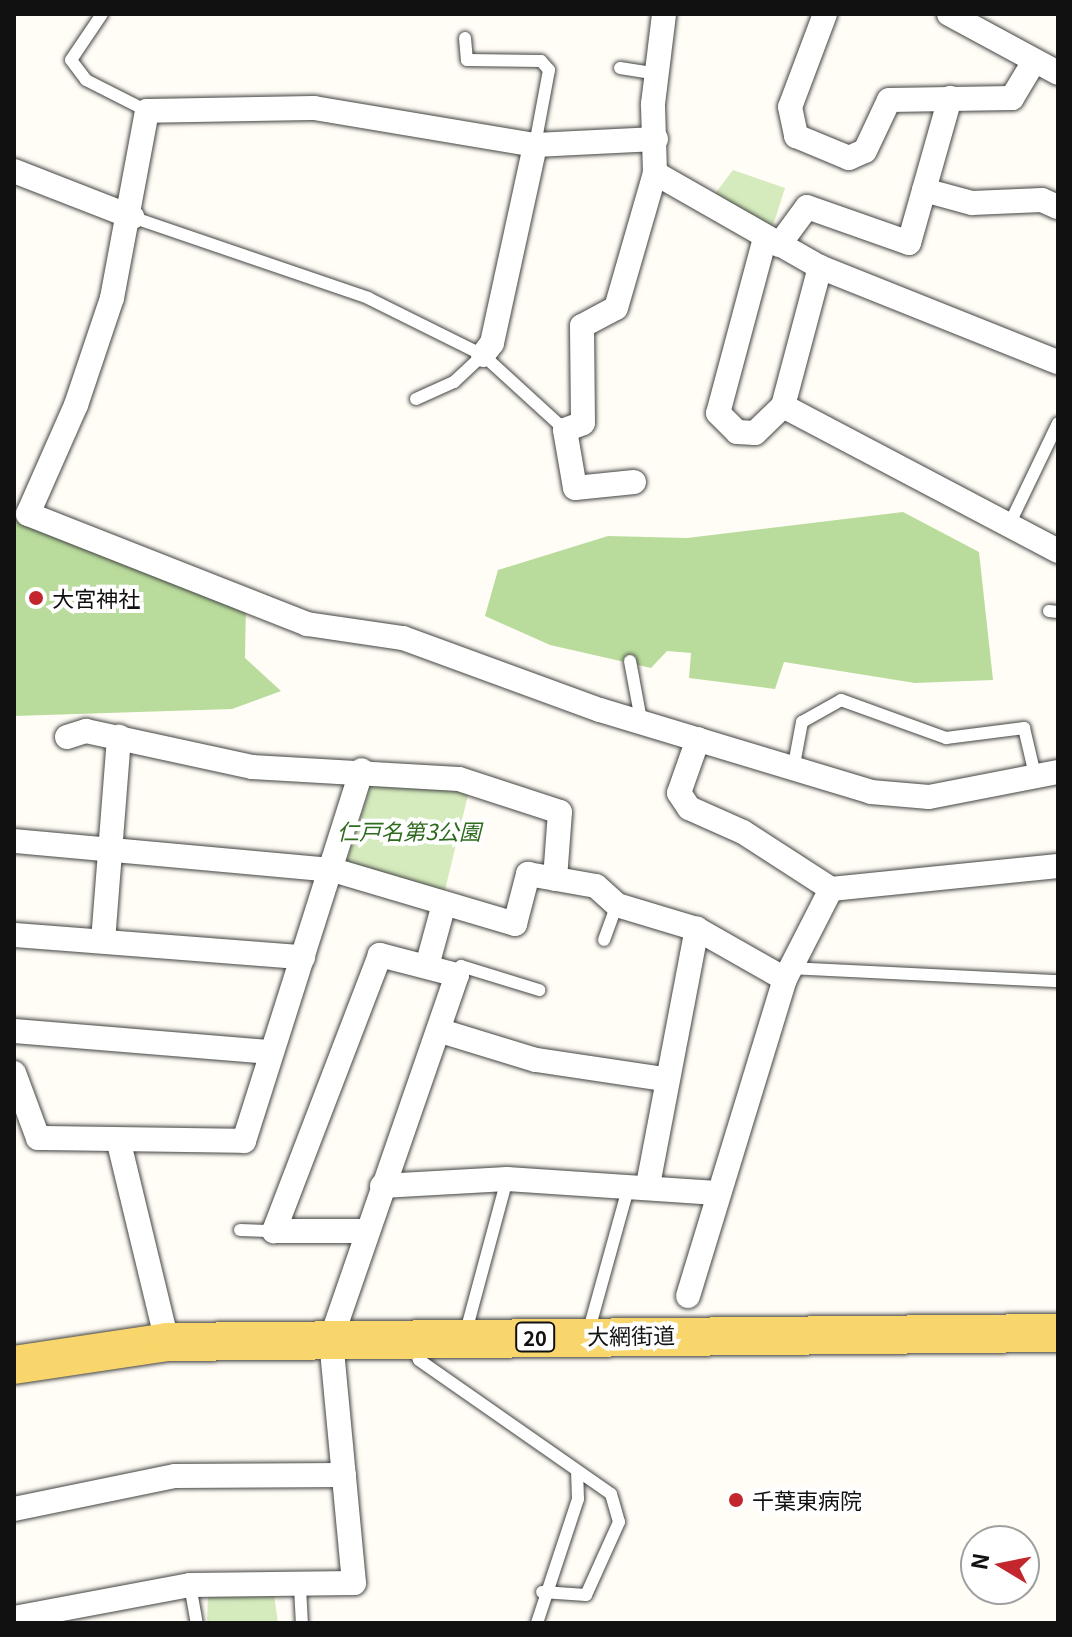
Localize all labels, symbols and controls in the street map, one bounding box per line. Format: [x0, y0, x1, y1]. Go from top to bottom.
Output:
place label: 大宮神社 [52, 585, 140, 611]
marker: 大宮神社 [27, 589, 45, 607]
park label: 仁戸名第3公園 [337, 818, 481, 844]
road number: 20 [515, 1321, 555, 1353]
street label: 大網街道 [587, 1321, 675, 1349]
place label: 千葉東病院 [752, 1487, 862, 1513]
marker: 千葉東病院 [727, 1491, 745, 1509]
north arrow [960, 1525, 1040, 1605]
text: N [961, 1550, 996, 1572]

